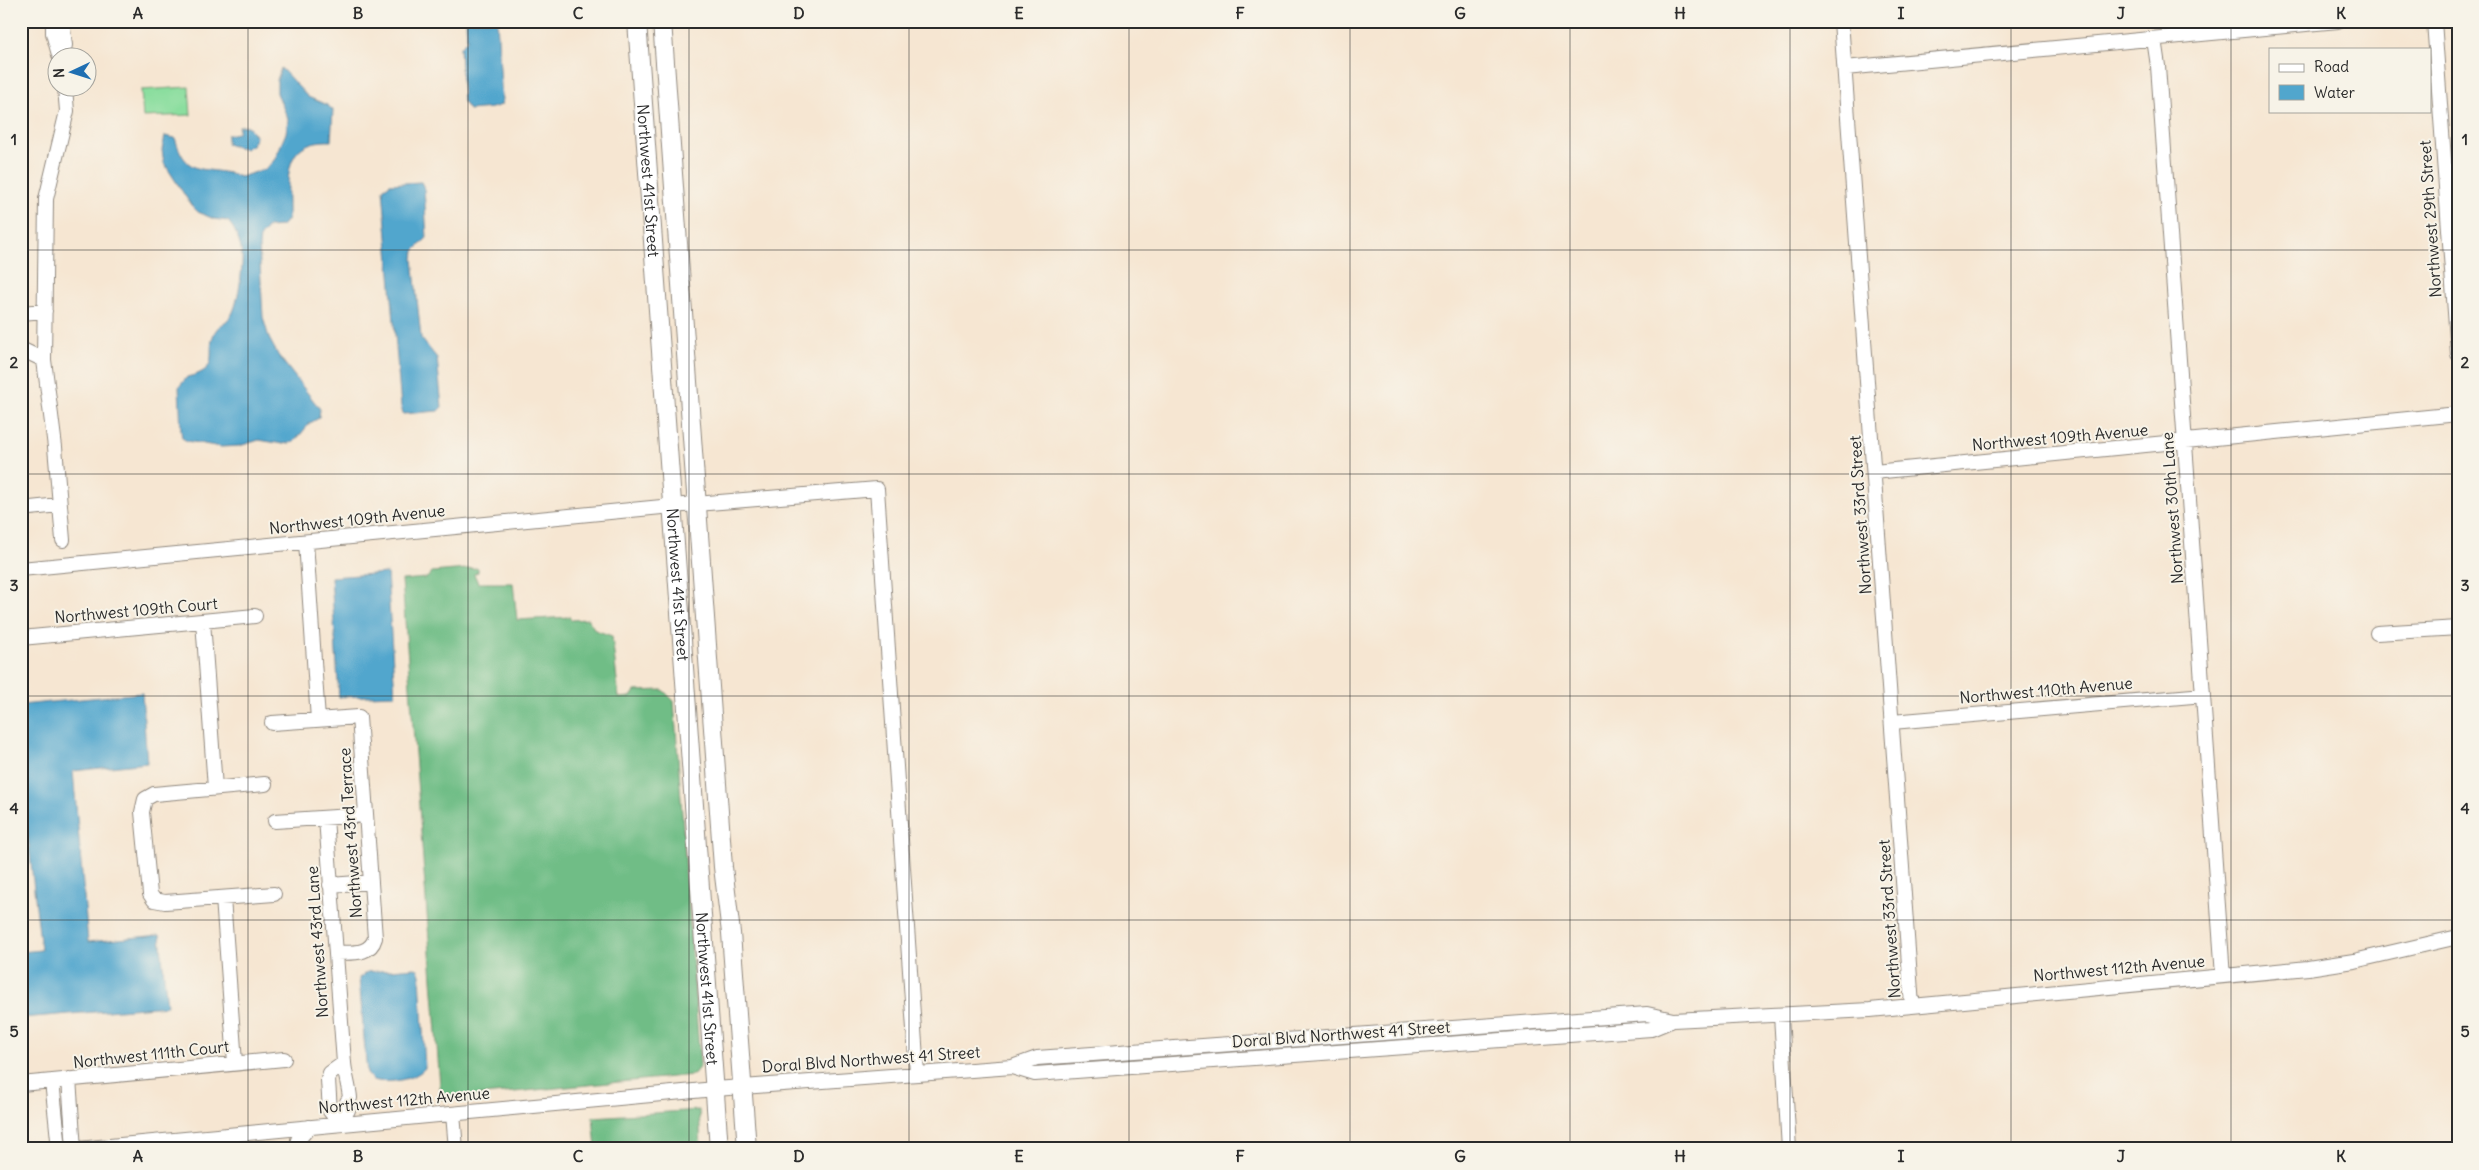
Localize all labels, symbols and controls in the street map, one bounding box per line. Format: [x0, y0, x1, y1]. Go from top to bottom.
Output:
text: A [133, 3, 143, 23]
text: B [353, 3, 364, 23]
text: C [573, 3, 584, 23]
text: D [793, 3, 805, 23]
text: E [1014, 3, 1024, 23]
text: F [1235, 3, 1245, 23]
text: G [1454, 3, 1466, 23]
text: H [1674, 3, 1686, 23]
text: I [1898, 3, 1905, 23]
text: J [2117, 3, 2126, 23]
text: K [2336, 3, 2346, 23]
north arrow [48, 48, 98, 98]
legend [2269, 48, 2432, 112]
text: Road [2314, 57, 2349, 76]
text: N [50, 67, 68, 78]
text: Water [2314, 83, 2355, 102]
street label: Northwest 41st Street [633, 103, 664, 258]
text: 1 [11, 129, 17, 149]
text: 1 [2462, 129, 2468, 149]
street label: Northwest 29th Street [2414, 139, 2445, 298]
text: 2 [10, 352, 19, 372]
text: 2 [2461, 352, 2470, 372]
street label: Northwest 109th Avenue [1971, 419, 2149, 455]
street label: Northwest 30th Lane [2157, 431, 2187, 585]
street label: Northwest 33rd Street [1844, 434, 1876, 595]
street label: Northwest 109th Avenue [268, 500, 446, 538]
street label: Northwest 41st Street [662, 507, 694, 662]
text: 3 [9, 575, 19, 595]
text: 3 [2460, 575, 2470, 595]
street label: Northwest 109th Court [54, 593, 219, 627]
street label: Northwest 110th Avenue [1958, 672, 2134, 708]
street label: Northwest 43rd Terrace [334, 747, 366, 919]
text: 4 [9, 798, 19, 818]
text: 4 [2460, 798, 2470, 818]
street label: Northwest 33rd Street [1873, 838, 1905, 999]
street label: Northwest 43rd Lane [302, 865, 332, 1019]
street label: Northwest 41st Street [692, 911, 723, 1066]
street label: Northwest 112th Avenue [2032, 951, 2206, 985]
street label: Doral Blvd Northwest 41 Street [1231, 1016, 1451, 1052]
text: 5 [9, 1021, 19, 1041]
text: 5 [2460, 1021, 2470, 1041]
street label: Northwest 111th Court [72, 1036, 231, 1072]
street label: Doral Blvd Northwest 41 Street [761, 1041, 981, 1077]
street label: Northwest 112th Avenue [317, 1083, 491, 1117]
text: A [133, 1146, 143, 1166]
text: B [353, 1146, 364, 1166]
text: C [573, 1146, 584, 1166]
text: D [793, 1146, 805, 1166]
text: E [1014, 1146, 1024, 1166]
text: F [1235, 1146, 1245, 1166]
text: G [1454, 1146, 1466, 1166]
text: H [1674, 1146, 1686, 1166]
text: I [1898, 1146, 1905, 1166]
text: J [2117, 1146, 2126, 1166]
text: K [2336, 1146, 2346, 1166]

